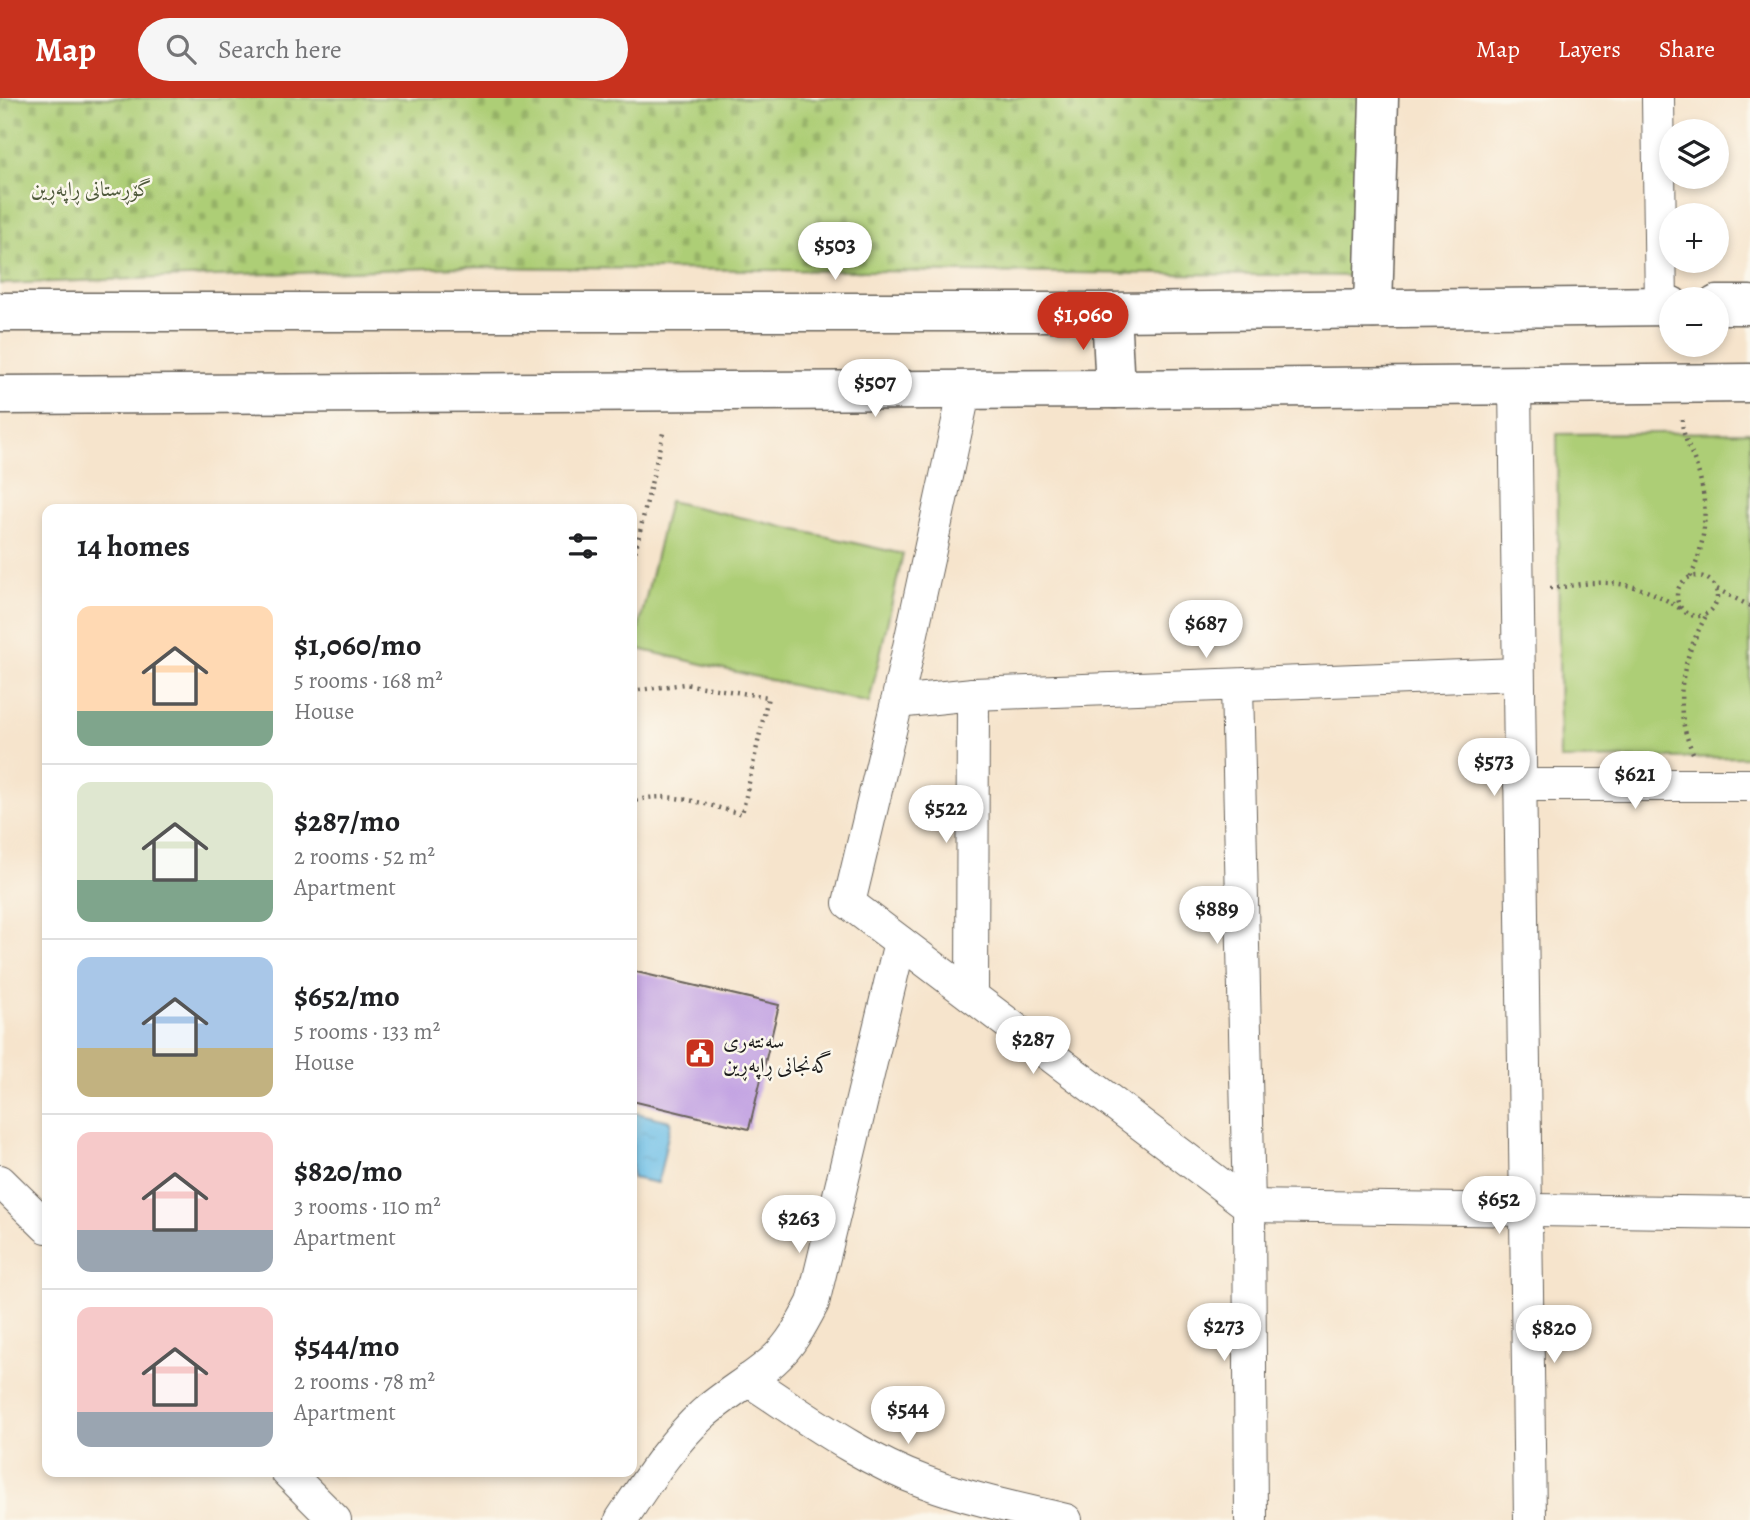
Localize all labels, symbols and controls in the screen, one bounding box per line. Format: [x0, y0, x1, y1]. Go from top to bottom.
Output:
search box [138, 18, 628, 81]
text: Map [35, 27, 96, 72]
icon: search [162, 30, 200, 68]
text: Search here [218, 32, 342, 67]
text: Map [1476, 33, 1520, 65]
text: Layers [1558, 33, 1621, 65]
text: Share [1659, 33, 1715, 65]
map controls [1659, 119, 1729, 357]
button: layers [1659, 119, 1729, 189]
park label: گۆڕستانی ڕاپەڕین [31, 175, 151, 206]
button: + [1659, 203, 1729, 273]
pin: $503 [794, 222, 876, 282]
text: $503 [814, 229, 856, 260]
button: − [1659, 287, 1729, 357]
pin: $1,060 [1026, 292, 1140, 352]
text: $1,060 [1053, 299, 1113, 330]
pin: $507 [834, 360, 916, 419]
text: $507 [854, 366, 896, 397]
text: 14 homes [77, 526, 190, 566]
icon: filters [564, 527, 602, 565]
pin: $687 [1165, 601, 1247, 660]
text: $687 [1185, 607, 1227, 638]
text: $1,060/mo [294, 625, 421, 665]
icon: home [133, 634, 217, 718]
text: 5 rooms · 168 m² [294, 665, 443, 696]
text: House [294, 696, 354, 727]
pin: $573 [1453, 738, 1535, 798]
text: $573 [1474, 745, 1514, 776]
pin: $621 [1594, 752, 1676, 811]
text: $621 [1615, 758, 1655, 789]
pin: $522 [905, 786, 987, 845]
text: $522 [925, 792, 967, 823]
text: $287/mo [294, 801, 400, 841]
icon: home [133, 810, 217, 894]
text: 2 rooms · 52 m² [294, 841, 435, 872]
text: Apartment [294, 872, 396, 903]
pin: $889 [1176, 886, 1258, 946]
text: $889 [1195, 893, 1239, 924]
text: $652/mo [294, 976, 400, 1016]
icon: home [133, 985, 217, 1069]
text: 5 rooms · 133 m² [294, 1016, 440, 1047]
pin: $287 [992, 1016, 1074, 1076]
text: $287 [1012, 1023, 1054, 1054]
place label: سەنتەری گەنجانی ڕاپەڕین [723, 1027, 832, 1082]
public building icon: سەنتەری گەنجانی ڕاپەڕین [683, 1036, 717, 1070]
text: House [294, 1047, 354, 1078]
text: $820/mo [294, 1151, 402, 1191]
icon: home [133, 1160, 217, 1244]
pin: $652 [1458, 1176, 1540, 1236]
text: $652 [1478, 1183, 1520, 1214]
text: 3 rooms · 110 m² [294, 1191, 441, 1222]
pin: $263 [758, 1196, 840, 1255]
text: $263 [778, 1202, 820, 1233]
text: Apartment [294, 1222, 396, 1253]
pin: $273 [1183, 1304, 1265, 1363]
pin: $820 [1513, 1306, 1595, 1365]
text: $273 [1203, 1310, 1245, 1341]
text: $820 [1532, 1312, 1576, 1343]
text: $544/mo [294, 1326, 399, 1366]
icon: home [133, 1335, 217, 1419]
text: 2 rooms · 78 m² [294, 1366, 435, 1397]
pin: $544 [867, 1386, 949, 1446]
text: $544 [887, 1393, 929, 1424]
text: Apartment [294, 1397, 396, 1428]

